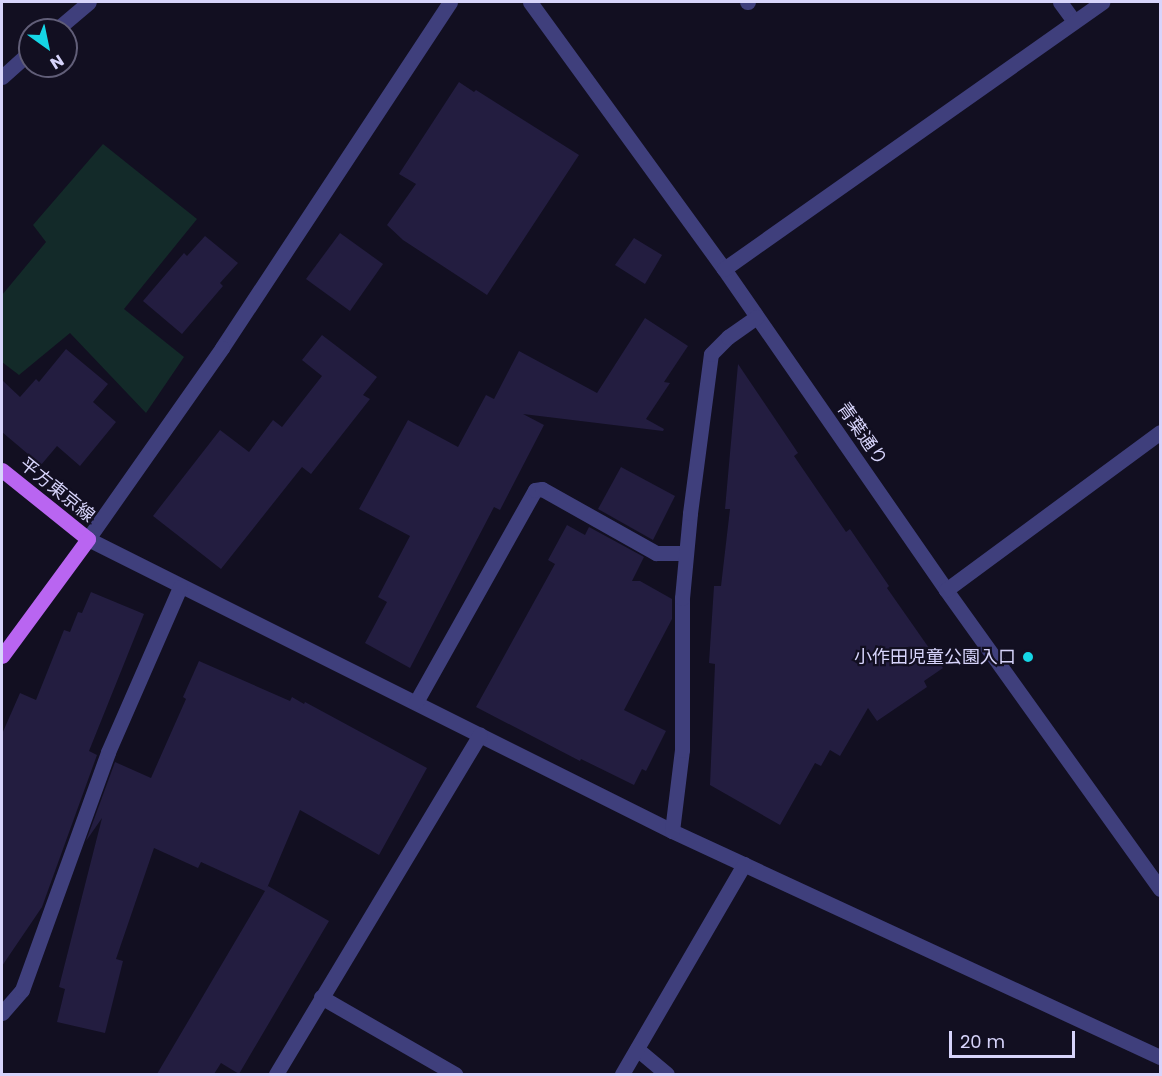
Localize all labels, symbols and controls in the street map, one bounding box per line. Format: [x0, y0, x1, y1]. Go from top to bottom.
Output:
north arrow [18, 18, 78, 78]
text: N [46, 49, 68, 75]
street label: 青葉通り [833, 398, 891, 470]
street label: 平方東京線 [15, 453, 99, 527]
place label: 小作田児童公園入口 [854, 646, 1016, 668]
marker: 小作田児童公園入口 [1021, 650, 1035, 664]
scale bar [952, 1019, 1078, 1057]
text: 20 m [960, 1029, 1005, 1054]

